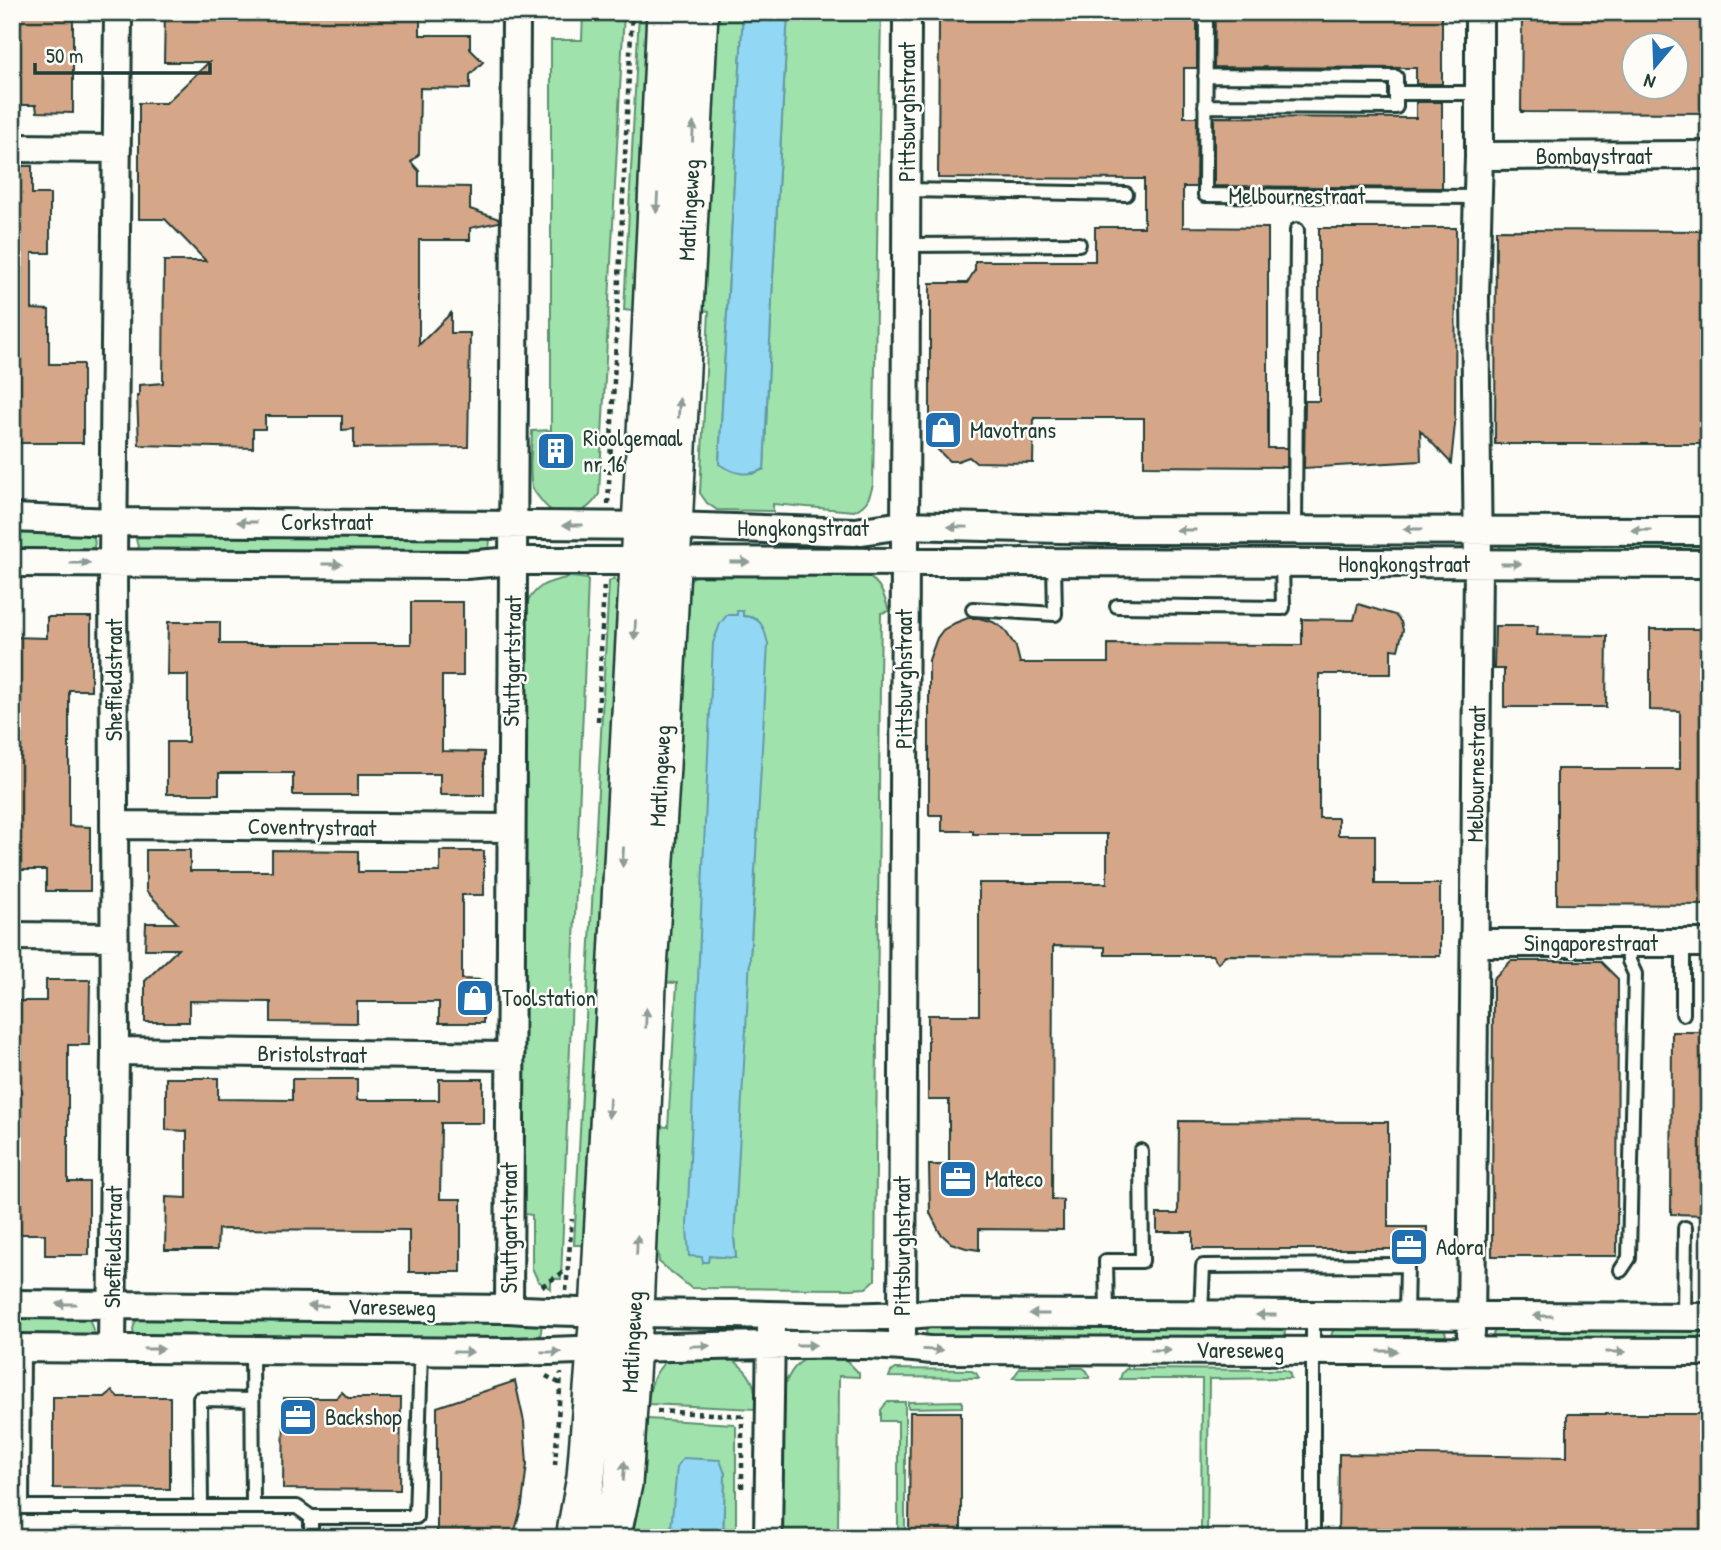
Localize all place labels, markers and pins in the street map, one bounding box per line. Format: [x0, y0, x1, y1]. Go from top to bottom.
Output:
shop icon: Mavotrans [922, 409, 964, 451]
place label: Mavotrans [970, 414, 1056, 445]
place label: Rioolgemaal nr.16 [583, 422, 683, 479]
building icon: Rioolgemaal nr.16 [535, 430, 577, 472]
shop icon: Toolstation [454, 977, 496, 1019]
place label: Toolstation [502, 982, 596, 1013]
office icon: Mateco [937, 1158, 979, 1200]
place label: Mateco [985, 1163, 1043, 1194]
office icon: Adora [1388, 1226, 1430, 1268]
place label: Adora [1436, 1231, 1483, 1262]
office icon: Backshop [277, 1396, 319, 1438]
place label: Backshop [325, 1401, 402, 1432]

